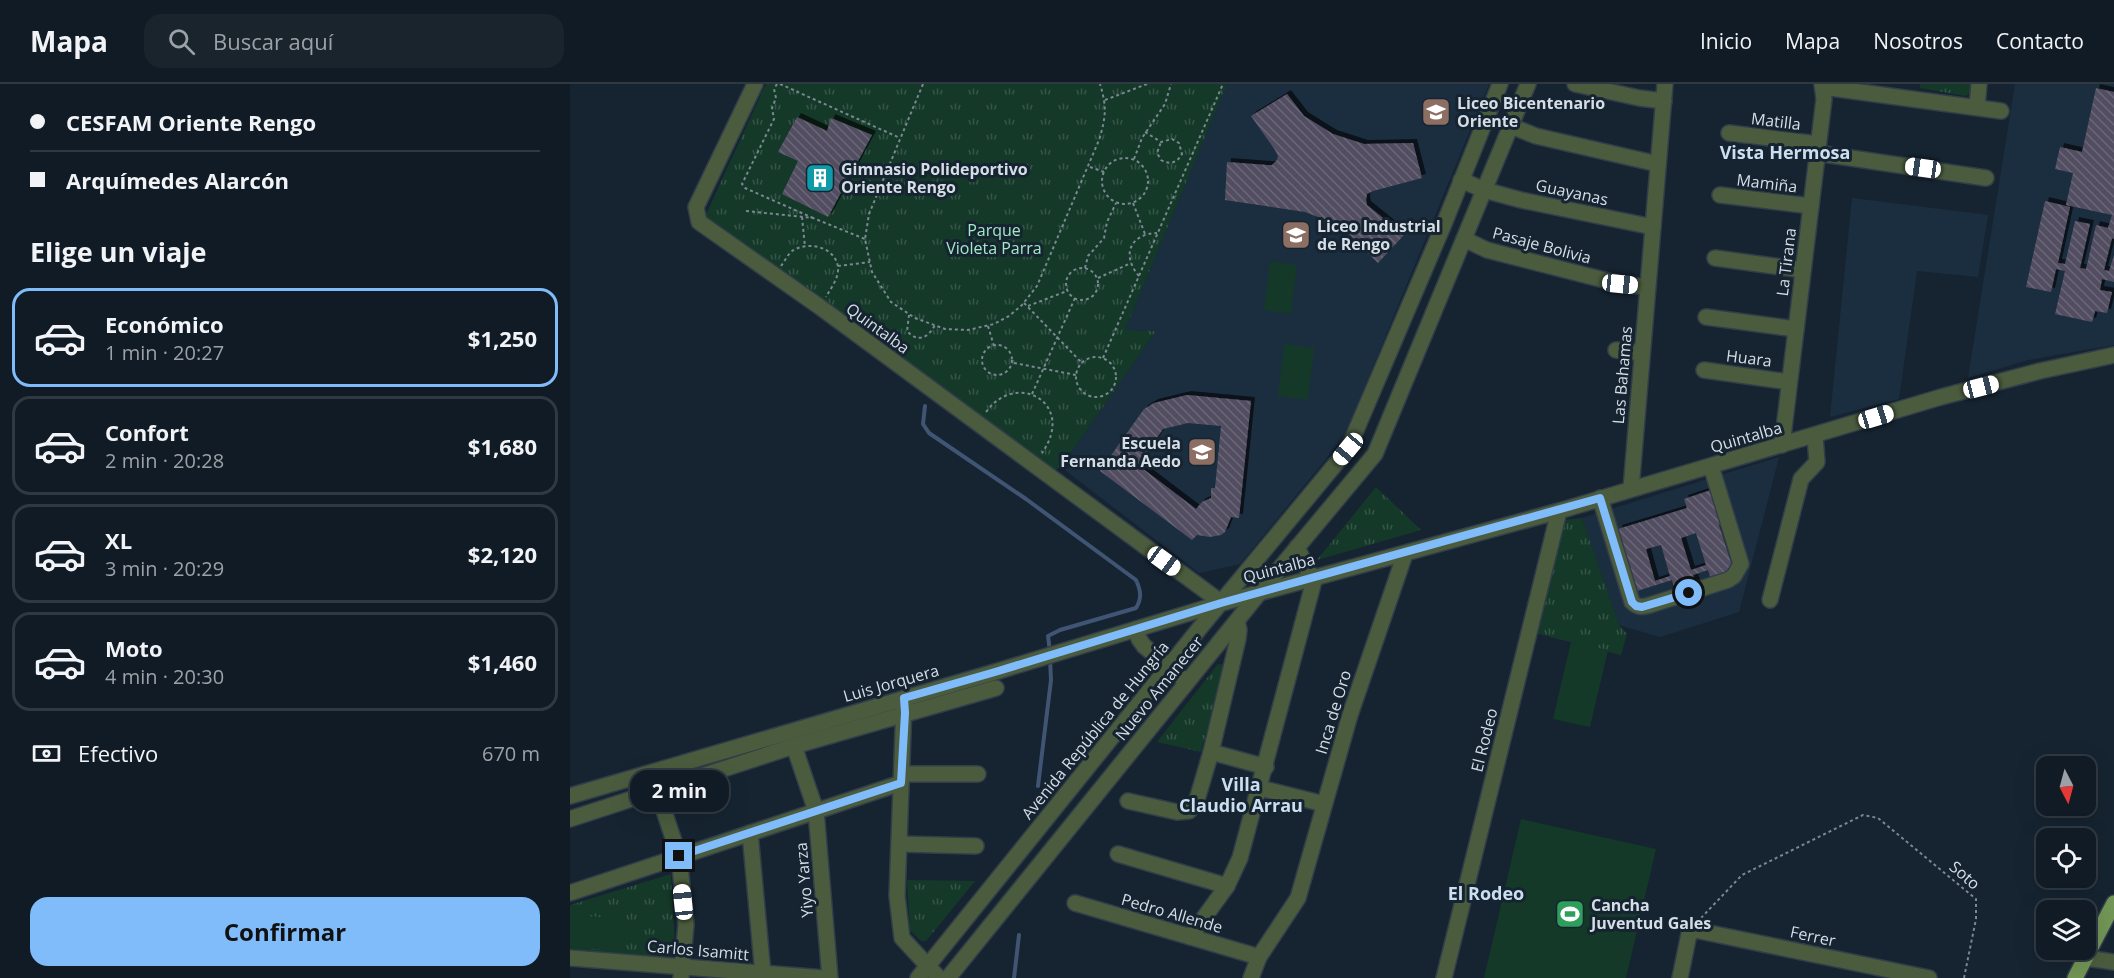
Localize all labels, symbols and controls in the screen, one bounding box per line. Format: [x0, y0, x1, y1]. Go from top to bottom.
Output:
search box [144, 14, 564, 68]
text: Mapa [30, 22, 108, 60]
icon: search [165, 25, 198, 58]
text: Buscar aquí [213, 26, 333, 56]
text: Inicio [1700, 27, 1752, 55]
text: Mapa [1785, 27, 1840, 55]
text: Nosotros [1873, 27, 1963, 55]
text: Contacto [1996, 27, 2084, 55]
place label: Liceo Bicentenario Oriente [1457, 92, 1605, 132]
school or university icon: Liceo Bicentenario Oriente [1420, 96, 1452, 128]
text: CESFAM Oriente Rengo [66, 107, 316, 137]
street label: Matilla [1750, 107, 1802, 135]
district label: Vista Hermosa [1720, 140, 1850, 164]
car [1904, 157, 1942, 179]
place label: Gimnasio Polideportivo Oriente Rengo [841, 158, 1028, 198]
building icon: Gimnasio Polideportivo Oriente Rengo [804, 162, 836, 194]
text: Arquímedes Alarcón [66, 165, 289, 195]
street label: Mamiña [1735, 168, 1799, 198]
street label: Guayanas [1534, 174, 1610, 210]
place label: Liceo Industrial de Rengo [1317, 215, 1441, 255]
park label: Parque Violeta Parra [946, 219, 1042, 259]
school or university icon: Liceo Industrial de Rengo [1280, 219, 1312, 251]
street label: Pasaje Bolivia [1490, 221, 1594, 269]
street label: La Tirana [1771, 227, 1801, 297]
text: Elige un viaje [30, 233, 206, 270]
car [1601, 273, 1639, 295]
street label: Quintalba [842, 298, 914, 358]
text: Económico [105, 309, 224, 339]
icon: car [33, 311, 87, 365]
text: $1,250 [468, 323, 537, 353]
street label: Las Bahamas [1607, 325, 1637, 425]
text: 1 min · 20:27 [105, 339, 224, 366]
street label: Huara [1725, 344, 1773, 372]
car [1961, 374, 2001, 400]
car [1856, 403, 1896, 431]
street label: Quintalba [1708, 416, 1784, 458]
text: Confort [105, 417, 189, 447]
icon: car [33, 419, 87, 473]
car [1330, 429, 1366, 469]
text: $1,680 [468, 431, 537, 461]
place label: Escuela Fernanda Aedo [1060, 432, 1181, 472]
school or university icon: Escuela Fernanda Aedo [1186, 436, 1218, 468]
text: 2 min · 20:28 [105, 447, 224, 474]
text: XL [105, 525, 132, 555]
icon: car [33, 527, 87, 581]
text: $2,120 [468, 539, 537, 569]
car [1144, 543, 1184, 579]
street label: Quintalba [1241, 548, 1317, 588]
text: 3 min · 20:29 [105, 555, 224, 582]
route start [1675, 579, 1702, 606]
street label: Nuevo Amanecer [1110, 631, 1208, 745]
text: Moto [105, 633, 163, 663]
icon: car [33, 635, 87, 689]
street label: Avenida República de Hungría [1016, 636, 1174, 824]
text: $1,460 [468, 647, 537, 677]
street label: Luis Jorquera [841, 659, 941, 707]
text: 4 min · 20:30 [105, 663, 224, 690]
street label: Inca de Oro [1310, 667, 1356, 757]
street label: El Rodeo [1465, 706, 1503, 774]
icon: cash [30, 737, 63, 770]
text: Efectivo [78, 738, 158, 768]
text: 670 m [482, 740, 540, 767]
north arrow [2036, 756, 2096, 816]
map controls [2036, 756, 2096, 960]
callout: 2 min [630, 769, 728, 811]
district label: Villa Claudio Arrau [1179, 772, 1303, 817]
text: 2 min [652, 777, 707, 804]
button: locate [2036, 828, 2096, 888]
street label: Yiyo Yarza [790, 841, 818, 919]
route end [665, 842, 692, 869]
street label: Soto [1945, 856, 1985, 894]
district label: El Rodeo [1448, 881, 1524, 905]
car [672, 883, 694, 921]
street label: Pedro Allende [1119, 888, 1225, 938]
place label: Cancha Juventud Gales [1589, 894, 1711, 934]
button: Confirmar [30, 897, 540, 966]
sports icon: Cancha Juventud Gales [1554, 898, 1586, 930]
button: layers [2036, 900, 2096, 960]
street label: Ferrer [1788, 920, 1838, 952]
street label: Carlos Isamitt [646, 935, 750, 965]

